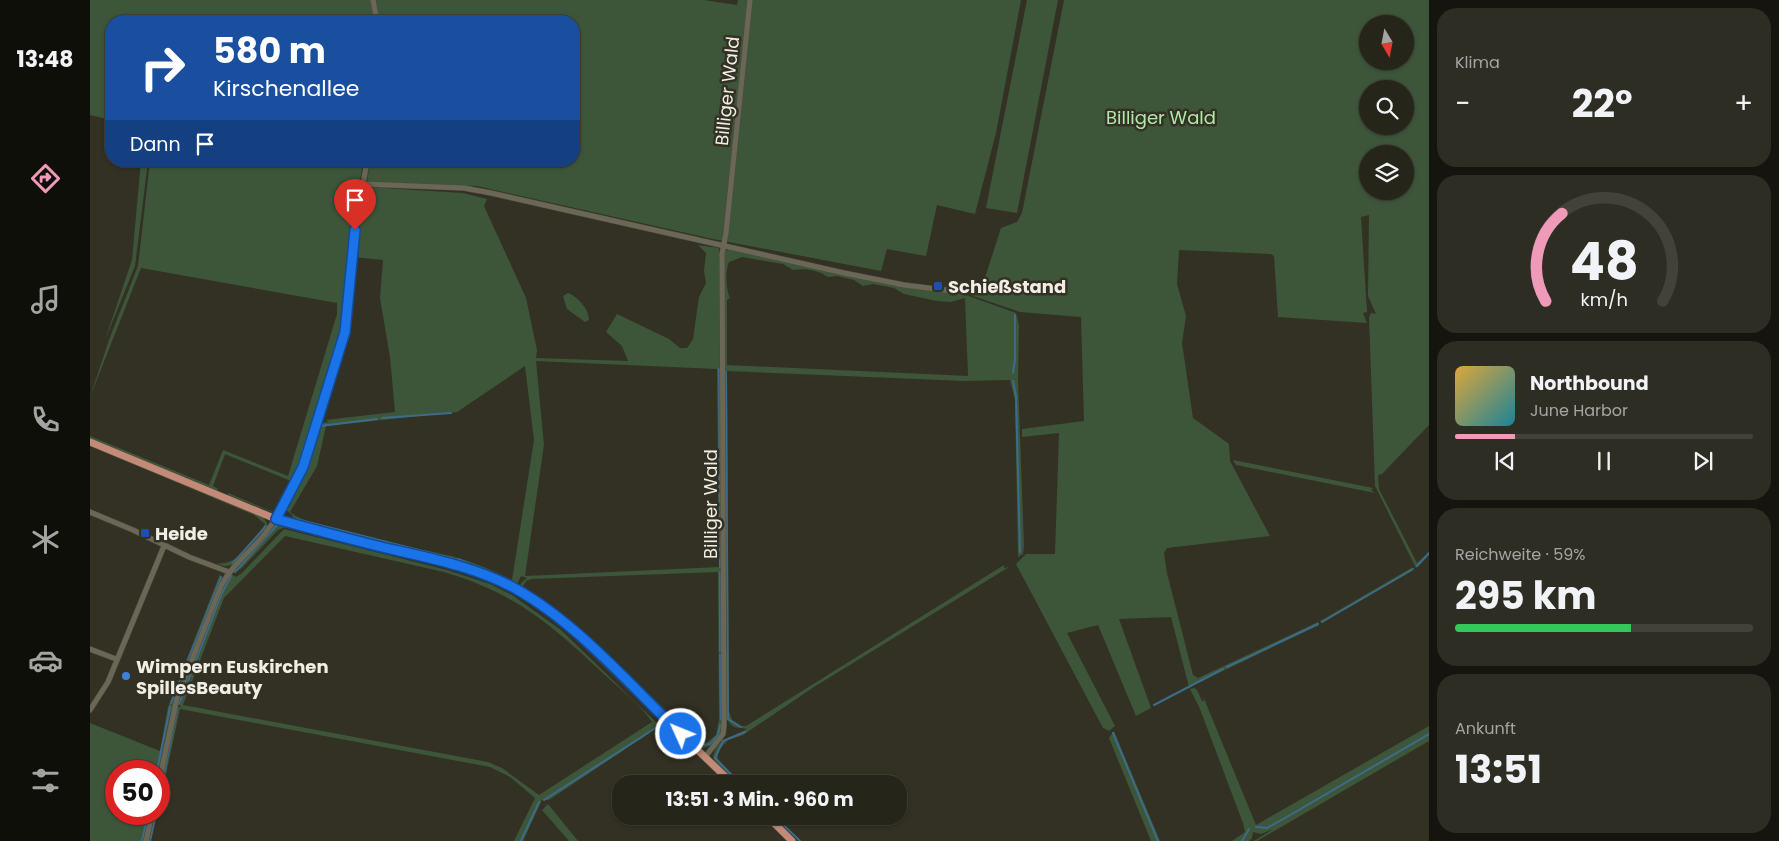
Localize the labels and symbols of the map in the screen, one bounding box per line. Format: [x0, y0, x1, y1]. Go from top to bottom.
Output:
north arrow [1359, 15, 1414, 70]
street label: Billiger Wald [709, 35, 745, 147]
park label: Billiger Wald [1106, 105, 1216, 130]
pin [334, 179, 376, 230]
place label: Schießstand [948, 274, 1066, 299]
marker: Schießstand [932, 280, 944, 292]
street label: Billiger Wald [698, 449, 723, 559]
place label: Heide [155, 521, 208, 546]
marker: Heide [139, 527, 151, 539]
place label: Wimpern Euskirchen SpillesBeauty [136, 654, 329, 700]
marker: Wimpern Euskirchen SpillesBeauty [120, 670, 132, 682]
position arrow [654, 707, 706, 759]
speed limit sign: 50 [105, 760, 170, 825]

